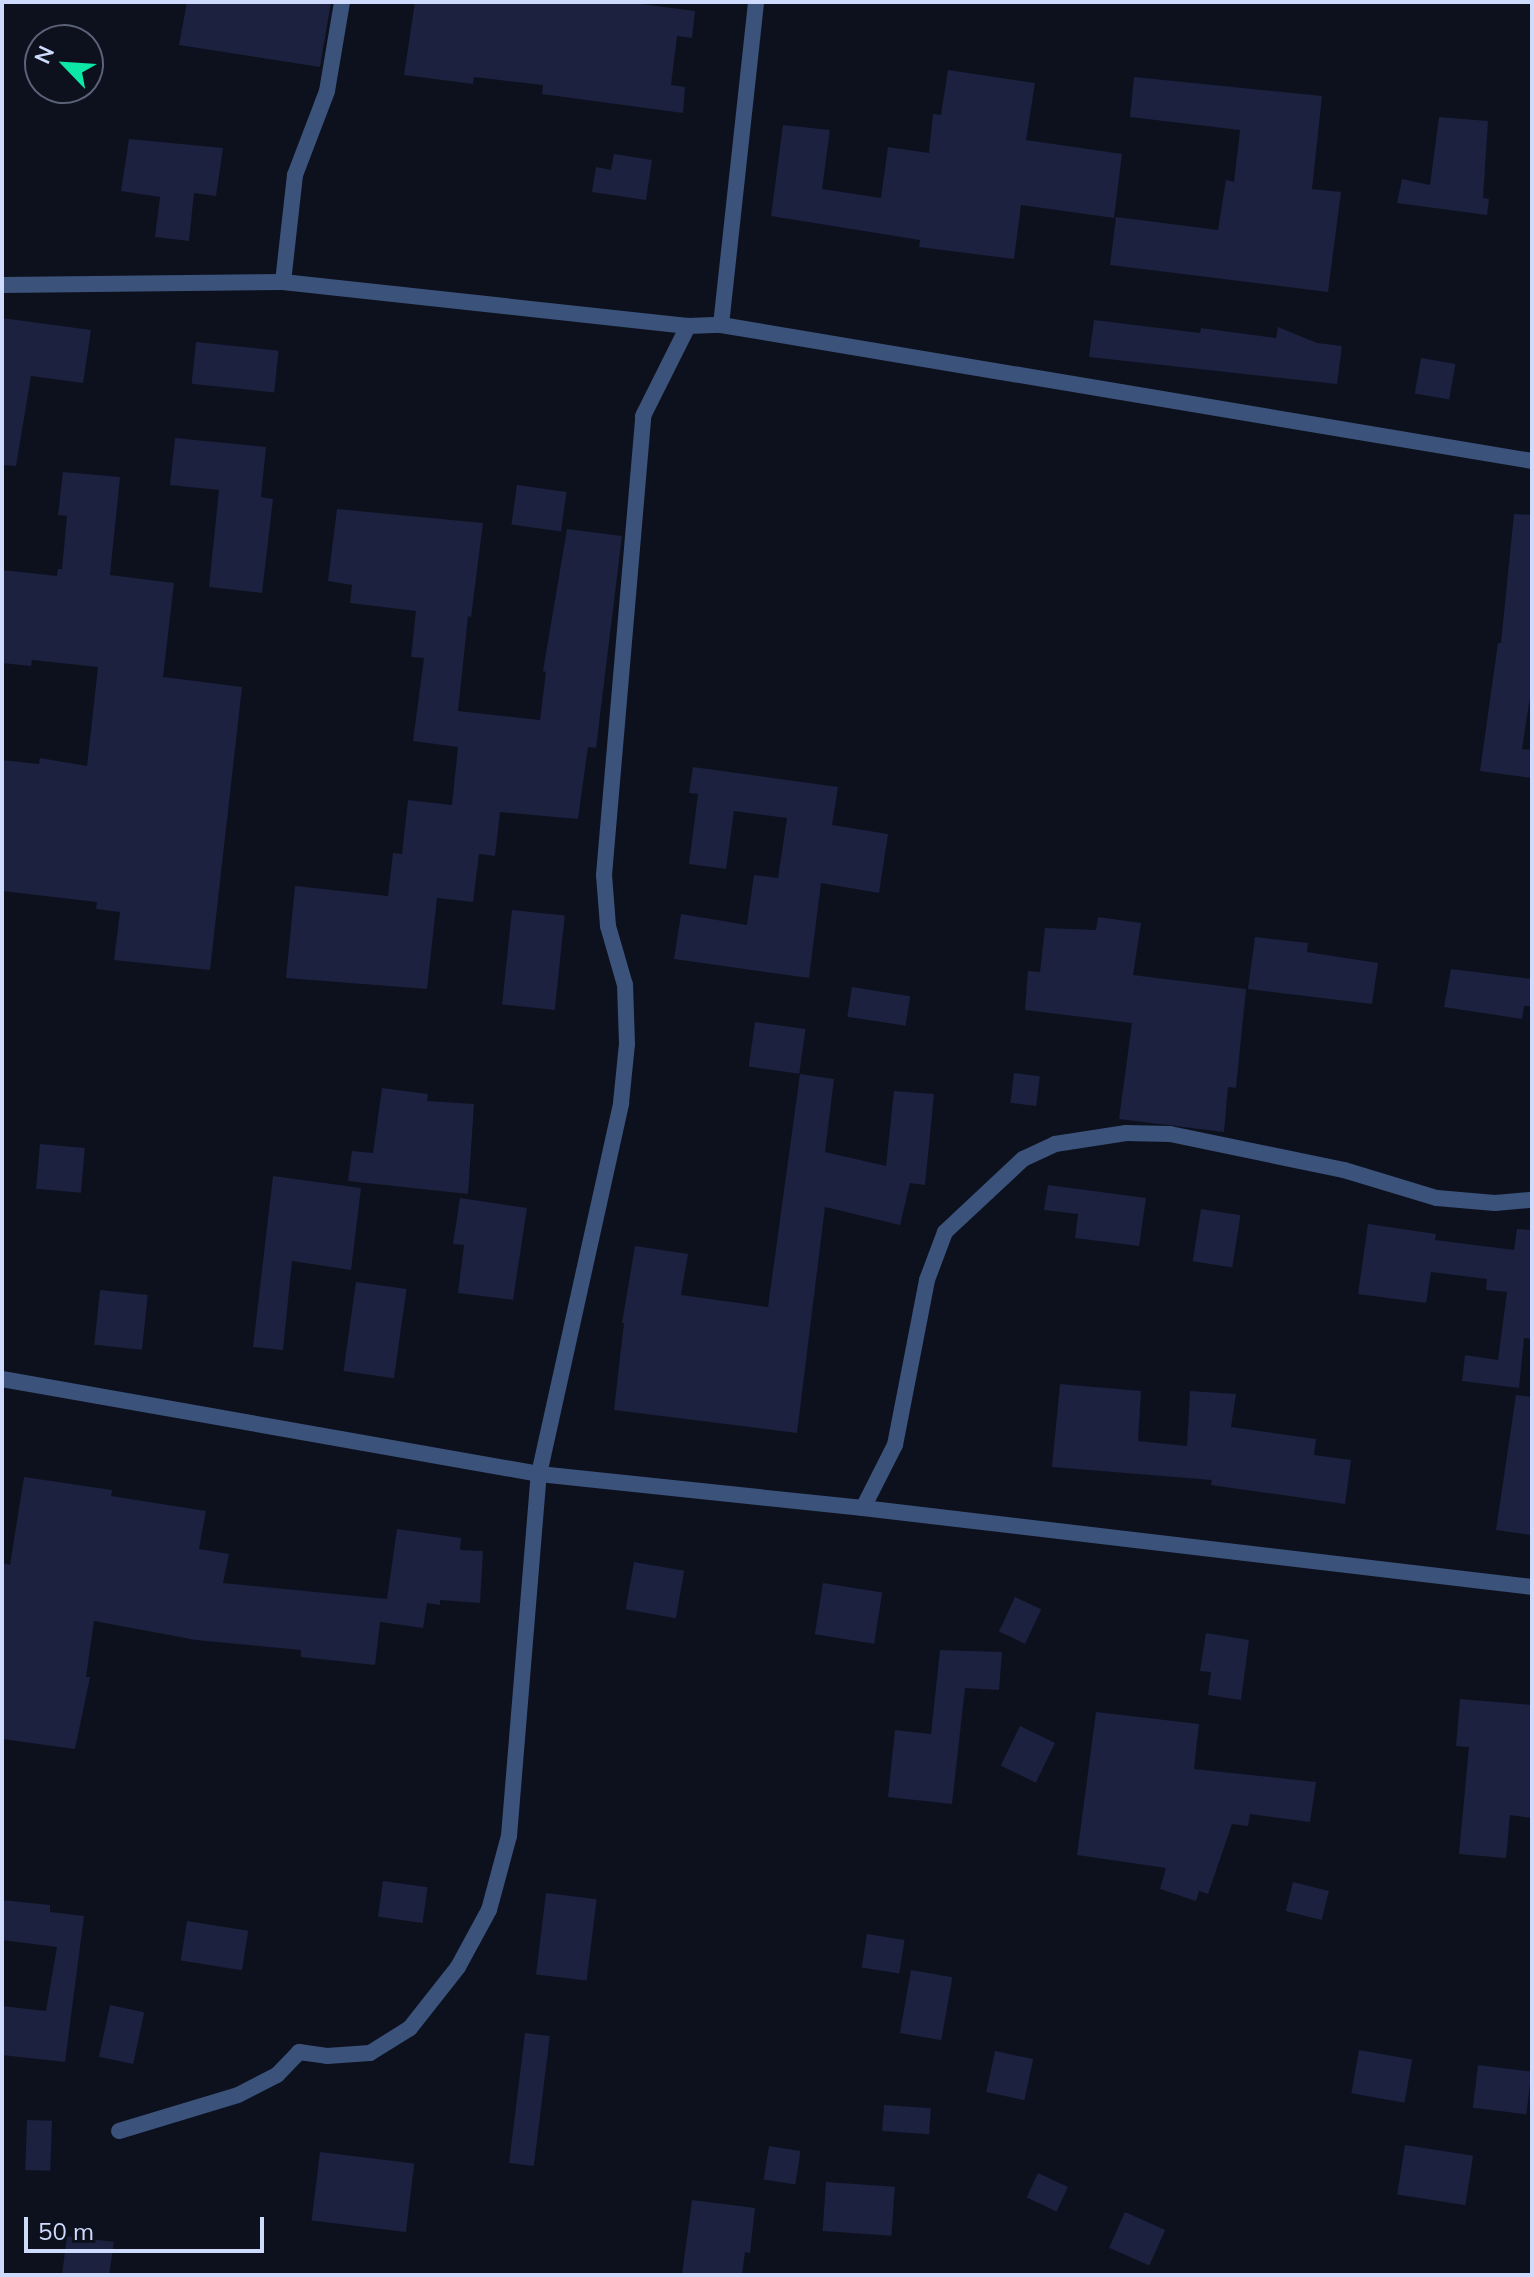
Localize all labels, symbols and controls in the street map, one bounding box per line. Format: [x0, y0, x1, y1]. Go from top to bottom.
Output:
north arrow [24, 24, 104, 104]
text: N [28, 41, 60, 68]
scale bar [28, 2201, 268, 2251]
text: 50 m [38, 2216, 94, 2246]

